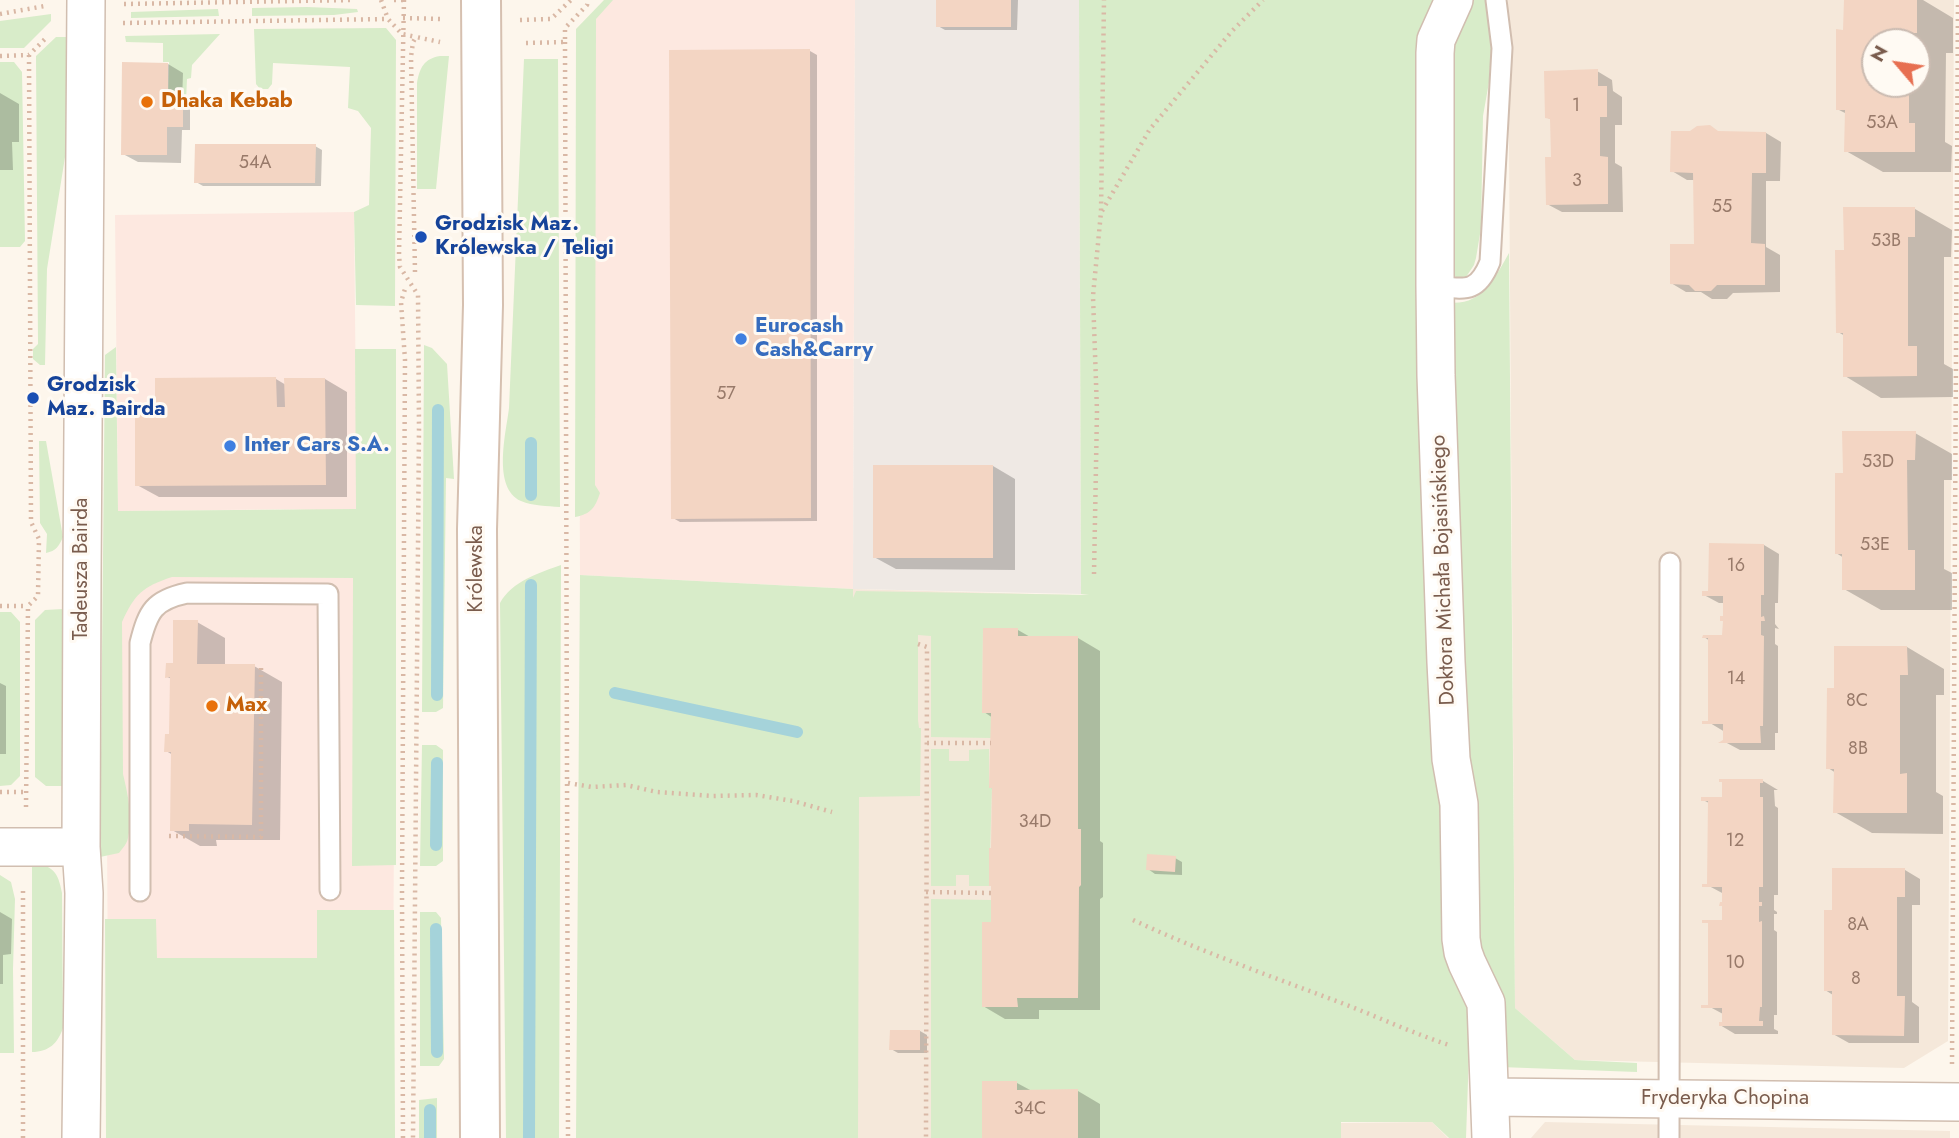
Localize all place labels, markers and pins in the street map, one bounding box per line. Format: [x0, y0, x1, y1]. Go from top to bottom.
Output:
place label: Dhaka Kebab [161, 89, 293, 115]
marker: Dhaka Kebab [139, 94, 155, 110]
place label: Grodzisk Maz. Królewska / Teligi [435, 212, 614, 262]
marker: Grodzisk Maz. Królewska / Teligi [413, 229, 429, 245]
place label: Eurocash Cash&Carry [755, 314, 873, 364]
marker: Eurocash Cash&Carry [733, 331, 749, 347]
place label: Grodzisk Maz. Bairda [47, 373, 166, 423]
marker: Grodzisk Maz. Bairda [25, 390, 41, 406]
place label: Inter Cars S.A. [244, 433, 390, 459]
marker: Inter Cars S.A. [222, 438, 238, 454]
place label: Max [226, 693, 267, 719]
marker: Max [204, 698, 220, 714]

